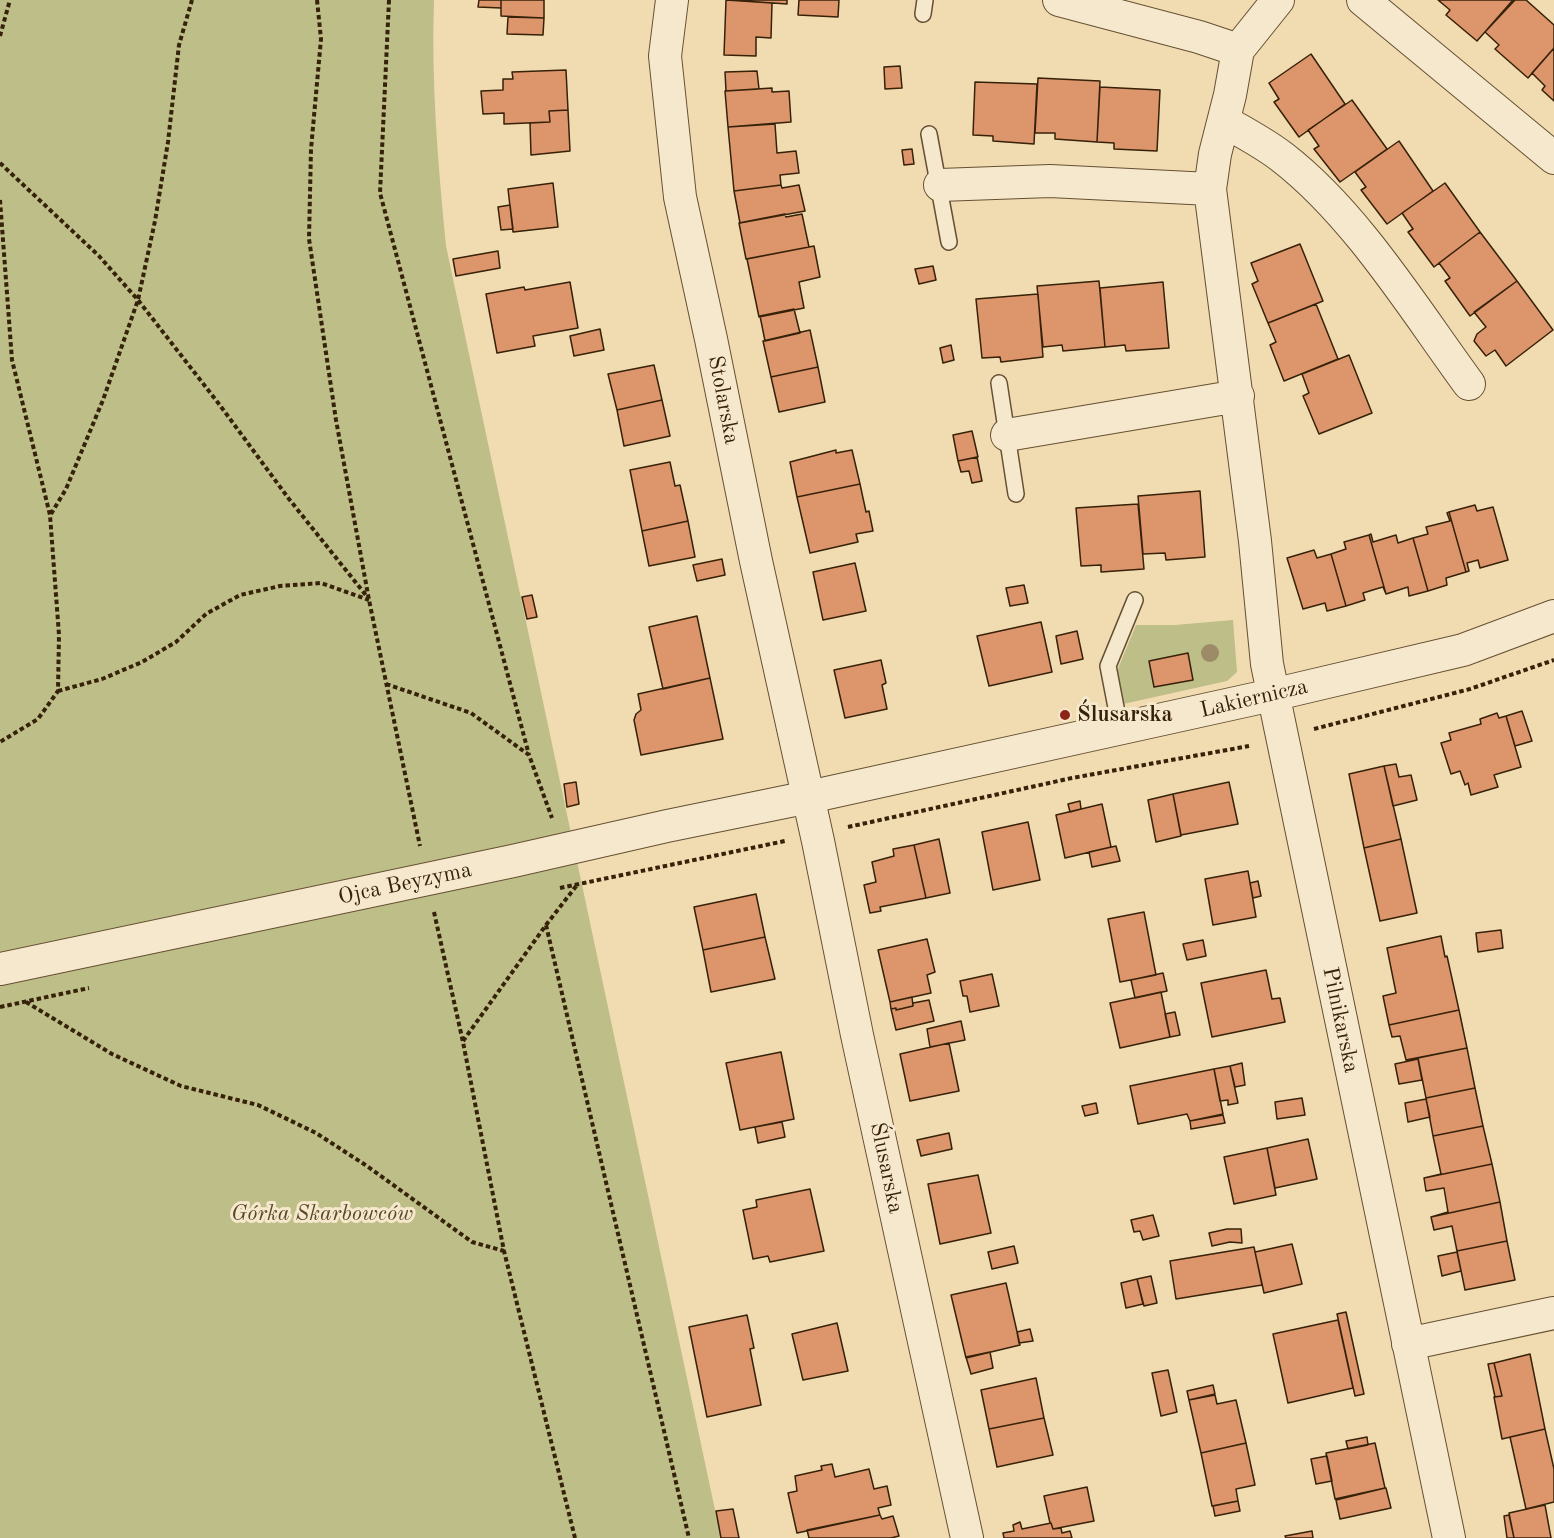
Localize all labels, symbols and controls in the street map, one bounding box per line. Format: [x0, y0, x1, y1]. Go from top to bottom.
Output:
street label: Stolarska [701, 353, 745, 447]
street label: Lakiernicza [1197, 674, 1311, 724]
place label: Ślusarska [1077, 702, 1173, 728]
marker: Ślusarska [1058, 708, 1072, 722]
street label: Ojca Beyzyma [336, 857, 474, 911]
street label: Pilnikarska [1316, 965, 1364, 1075]
street label: Ślusarska [863, 1120, 909, 1216]
park label: Górka Skarbowców [231, 1201, 413, 1227]

